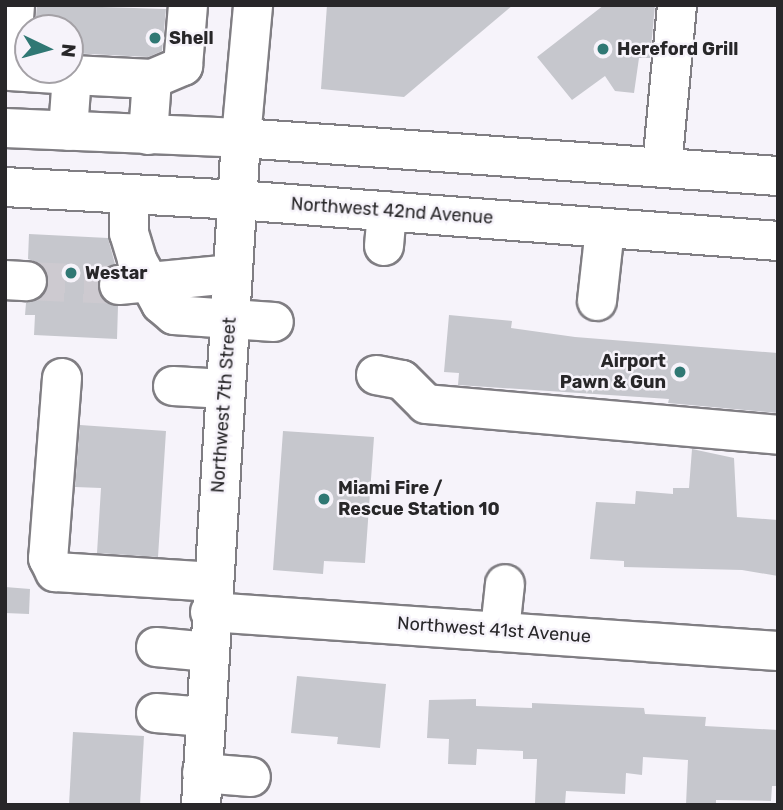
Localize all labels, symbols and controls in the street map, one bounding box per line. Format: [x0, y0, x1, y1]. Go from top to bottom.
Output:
north arrow [14, 14, 84, 84]
place label: Shell [169, 27, 214, 49]
marker: Shell [147, 30, 163, 46]
place label: Hereford Grill [617, 38, 739, 60]
marker: Hereford Grill [595, 41, 611, 57]
text: N [56, 43, 80, 59]
street label: Northwest 42nd Avenue [290, 193, 494, 229]
place label: Westar [85, 262, 147, 284]
marker: Westar [63, 265, 79, 281]
street label: Northwest 7th Street [207, 316, 241, 494]
place label: Airport Pawn & Gun [560, 351, 666, 394]
marker: Airport Pawn & Gun [672, 364, 688, 380]
place label: Miami Fire / Rescue Station 10 [338, 478, 500, 520]
marker: Miami Fire / Rescue Station 10 [316, 491, 332, 507]
street label: Northwest 41st Avenue [396, 612, 592, 648]

